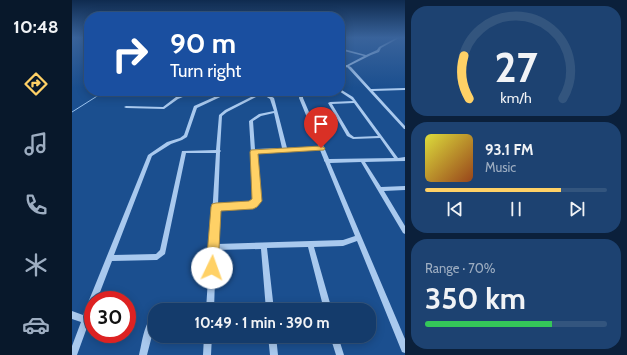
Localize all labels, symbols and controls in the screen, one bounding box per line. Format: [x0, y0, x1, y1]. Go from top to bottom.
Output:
text: 10:48 [13, 16, 59, 38]
text: 90 m [170, 26, 236, 60]
icon: right [104, 28, 156, 80]
text: 27 [494, 42, 538, 92]
text: Turn right [170, 60, 241, 82]
icon: directions [22, 70, 50, 98]
text: km/h [500, 89, 532, 107]
pin [304, 107, 338, 148]
icon: arrive [310, 113, 332, 135]
icon: music [22, 130, 50, 158]
text: 93.1 FM [485, 141, 534, 159]
text: Music [485, 159, 516, 175]
icon: phone [22, 191, 50, 219]
icon: previous [444, 198, 466, 220]
icon: pause [505, 198, 527, 220]
icon: next [566, 198, 588, 220]
position arrow [191, 247, 233, 289]
icon: climate [22, 251, 50, 279]
text: Range · 70% [425, 260, 496, 276]
text: 350 km [425, 280, 526, 317]
speed limit sign: 30 [84, 291, 136, 343]
icon: car [22, 311, 50, 339]
text: 10:49 · 1 min · 390 m [195, 314, 330, 332]

